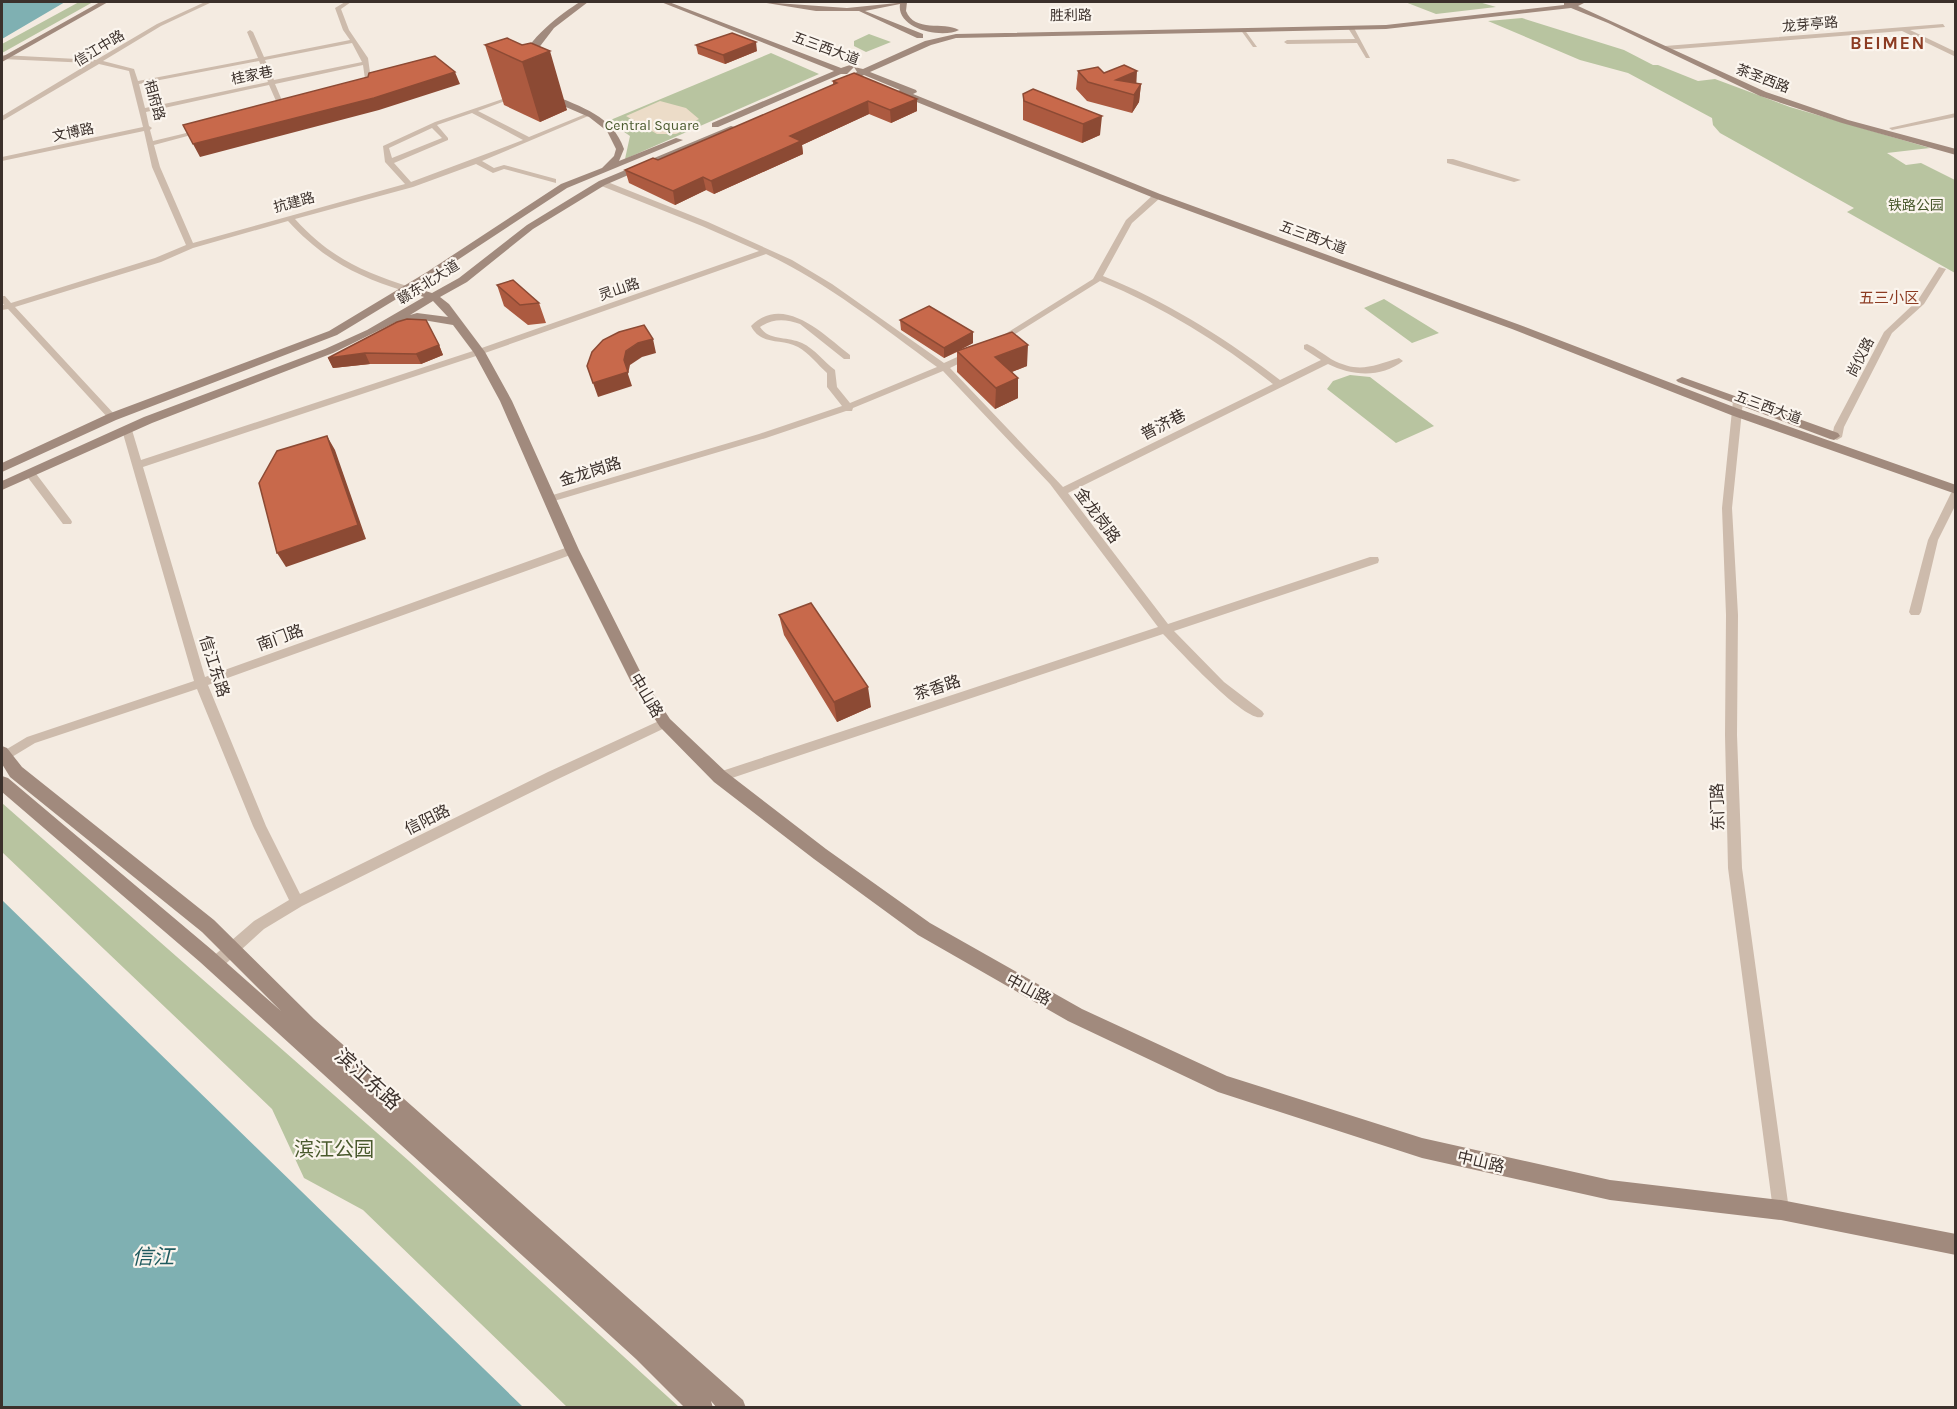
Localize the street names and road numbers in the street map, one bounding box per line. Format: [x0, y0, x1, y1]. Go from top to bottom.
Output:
street label: 胜利路 [1050, 7, 1092, 24]
street label: 龙芽亭路 [1781, 14, 1839, 35]
street label: 信江中路 [71, 27, 128, 70]
street label: 五三西大道 [790, 29, 862, 68]
street label: 茶圣西路 [1734, 60, 1792, 96]
street label: 桂家巷 [230, 63, 274, 88]
street label: 相府路 [141, 78, 168, 123]
street label: 文博路 [51, 120, 95, 145]
street label: 抗建路 [272, 189, 317, 216]
street label: 五三西大道 [1277, 218, 1349, 257]
street label: 赣东北大道 [394, 257, 462, 308]
street label: 灵山路 [597, 275, 642, 304]
street label: 尚仪路 [1843, 335, 1878, 380]
street label: 五三西大道 [1732, 388, 1804, 427]
street label: 普济巷 [1138, 405, 1189, 444]
street label: 金龙岗路 [557, 453, 624, 490]
street label: 金龙岗路 [1071, 484, 1124, 547]
street label: 南门路 [254, 620, 306, 655]
street label: 信江东路 [196, 633, 233, 700]
street label: 中山路 [626, 670, 667, 721]
street label: 茶香路 [911, 671, 963, 704]
street label: 东门路 [1707, 783, 1728, 831]
street label: 信阳路 [401, 800, 453, 839]
street label: 中山路 [1003, 970, 1054, 1009]
street label: 滨江东路 [330, 1044, 405, 1115]
street label: 中山路 [1455, 1147, 1506, 1176]

